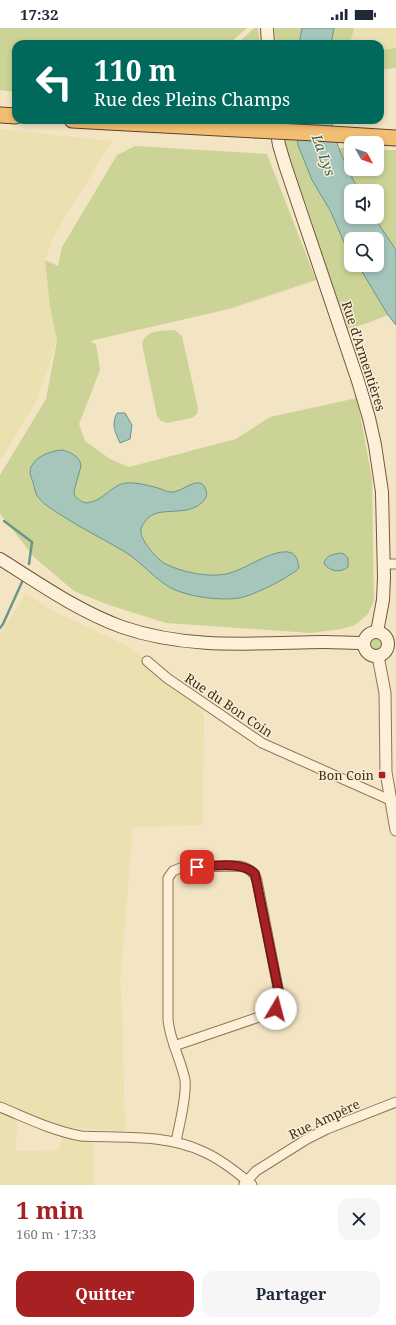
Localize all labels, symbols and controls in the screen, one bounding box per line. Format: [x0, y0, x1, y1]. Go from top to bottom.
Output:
text: 17:32 [20, 4, 58, 24]
text: 110 m [94, 51, 176, 89]
icon: left [28, 56, 80, 108]
text: Rue des Pleins Champs [94, 87, 290, 111]
water label: La Lys [307, 131, 340, 179]
north arrow [344, 136, 384, 176]
map controls [344, 136, 384, 272]
button: sound [344, 184, 384, 224]
button: search [344, 232, 384, 272]
street label: Rue d'Armentières [338, 299, 390, 413]
street label: Rue du Bon Coin [181, 669, 277, 741]
place label: Bon Coin [318, 766, 375, 784]
marker: Bon Coin [377, 770, 387, 780]
pin [180, 850, 214, 884]
icon: arrive [186, 856, 208, 878]
position arrow [255, 988, 297, 1030]
street label: Rue Ampère [285, 1095, 363, 1143]
text: 1 min [16, 1193, 84, 1226]
button: close [338, 1198, 380, 1240]
text: 160 m · 17:33 [16, 1225, 96, 1243]
button: Quitter [16, 1271, 194, 1317]
button: Partager [202, 1271, 380, 1317]

